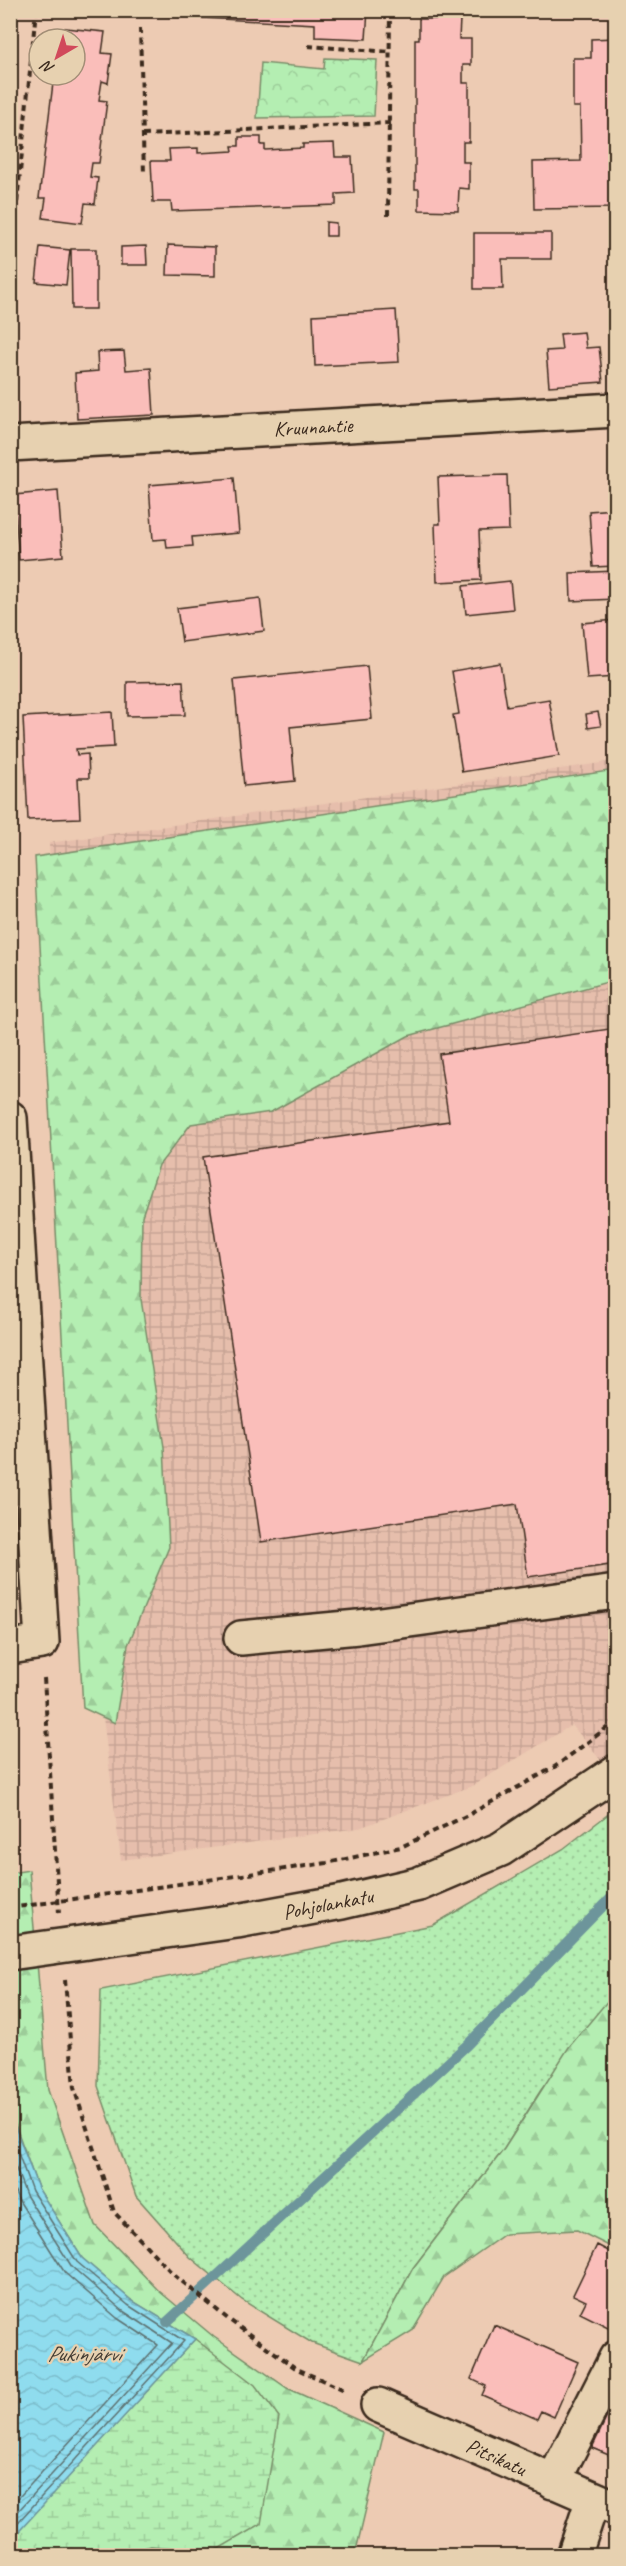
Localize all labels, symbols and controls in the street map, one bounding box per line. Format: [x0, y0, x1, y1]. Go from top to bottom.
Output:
north arrow [27, 27, 87, 87]
text: N [36, 55, 58, 79]
street label: Kruunantie [273, 412, 354, 442]
street label: Pohjolankatu [281, 1882, 376, 1925]
water label: Pukinjärvi [47, 2340, 127, 2368]
street label: Pitsikatu [462, 2432, 531, 2482]

